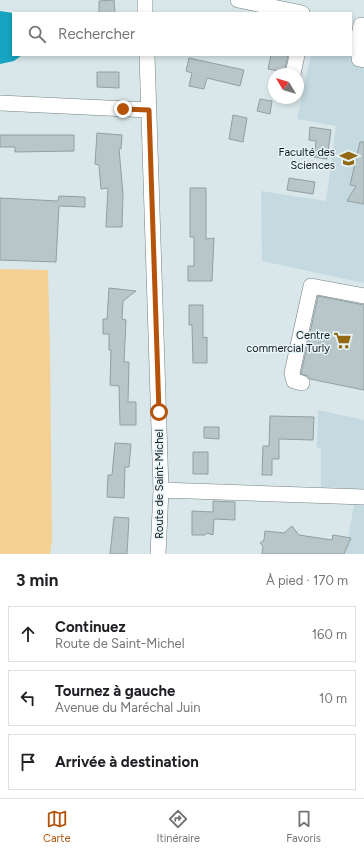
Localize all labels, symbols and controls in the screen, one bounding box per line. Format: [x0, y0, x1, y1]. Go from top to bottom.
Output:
search box [12, 12, 352, 56]
icon: search [26, 23, 48, 45]
text: Rechercher [58, 25, 135, 43]
north arrow [268, 68, 304, 104]
route end [114, 100, 132, 118]
place label: Faculté des Sciences [279, 146, 335, 172]
school or university icon: Faculté des Sciences [338, 148, 358, 168]
place label: Centre commercial Turly [246, 329, 330, 355]
supermarket icon: Centre commercial Turly [333, 331, 353, 351]
route start [150, 403, 168, 421]
street label: Route de Saint-Michel [153, 429, 166, 539]
text: 3 min [16, 570, 58, 590]
text: À pied · 170 m [266, 573, 348, 588]
text: Continuez [55, 618, 126, 636]
icon: ahead [17, 623, 39, 645]
text: 160 m [312, 627, 347, 642]
text: Route de Saint-Michel [55, 636, 185, 651]
text: Tournez à gauche [55, 682, 175, 700]
icon: left [17, 687, 39, 709]
text: 10 m [319, 691, 347, 706]
text: Avenue du Maréchal Juin [55, 700, 201, 715]
icon: arrive [17, 751, 39, 773]
text: Arrivée à destination [55, 753, 199, 771]
tab: Carte [43, 808, 70, 845]
tab: Itinéraire [157, 808, 200, 845]
tab: Favoris [286, 808, 321, 845]

